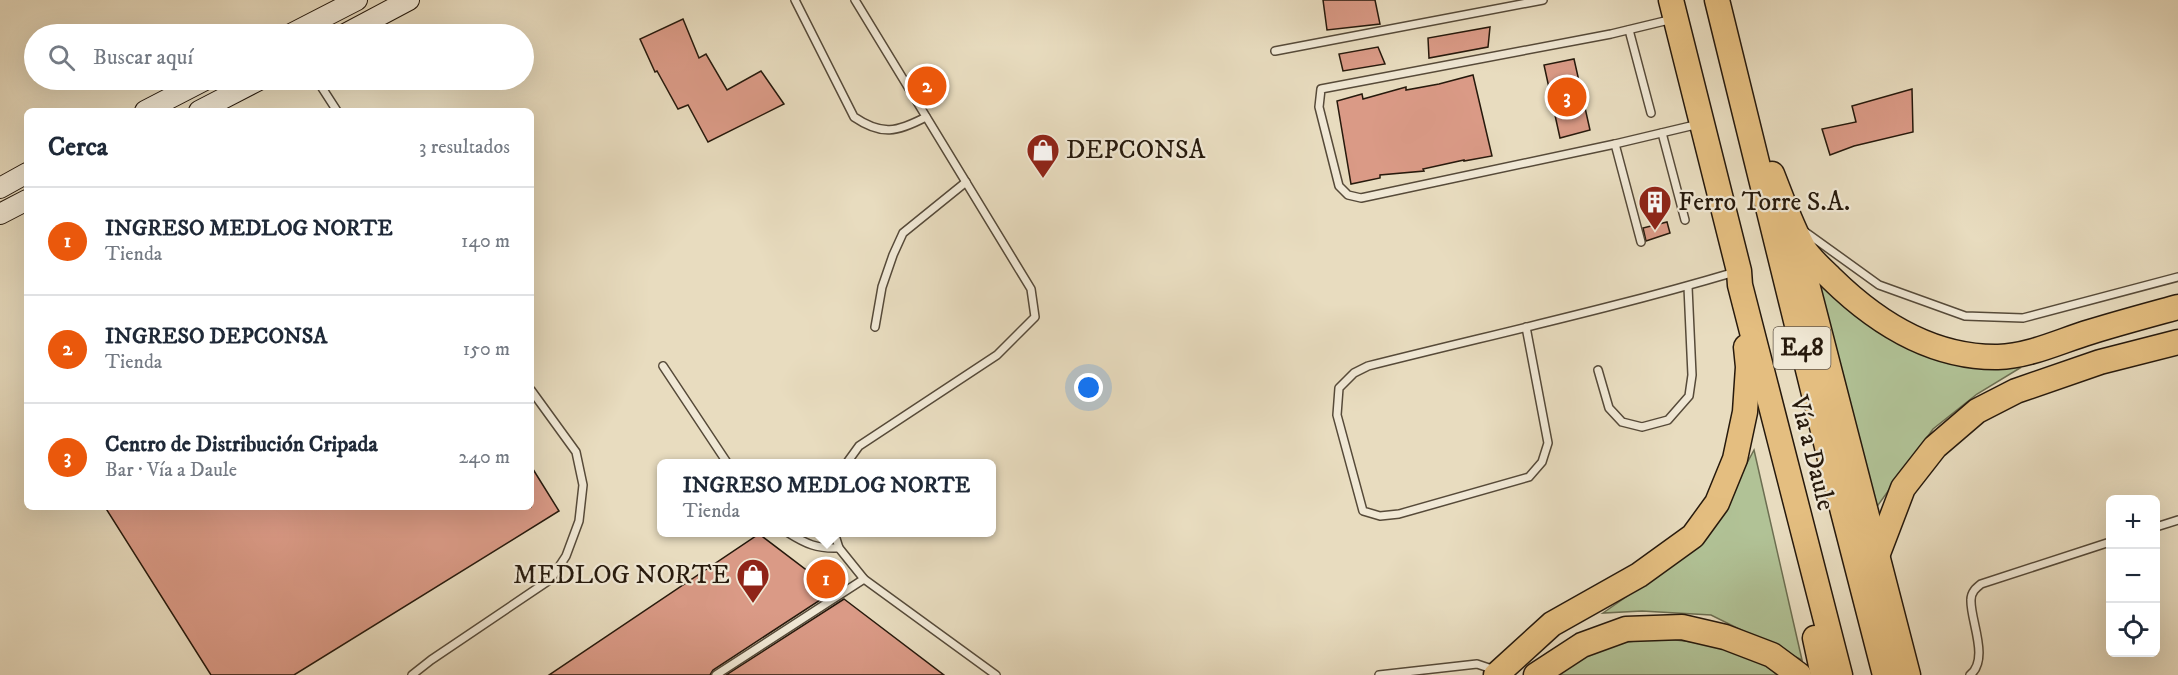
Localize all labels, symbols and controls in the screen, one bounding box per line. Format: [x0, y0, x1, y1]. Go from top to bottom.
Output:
search box [24, 24, 534, 90]
icon: search [45, 41, 78, 74]
text: Buscar aquí [93, 44, 193, 71]
pin: 2 [908, 64, 946, 109]
pin: 3 [1548, 74, 1586, 120]
text: Cerca [48, 131, 108, 164]
shop icon: DEPCONSA [1025, 132, 1061, 179]
place label: DEPCONSA [1066, 134, 1206, 167]
text: 3 resultados [419, 135, 510, 160]
building icon: Ferro Torre S.A. [1637, 184, 1673, 231]
place label: Ferro Torre S.A. [1678, 186, 1850, 219]
text: INGRESO MEDLOG NORTE [105, 215, 393, 242]
text: 1 [64, 229, 71, 254]
text: 140 m [461, 229, 510, 254]
text: Tienda [105, 242, 162, 267]
text: INGRESO DEPCONSA [105, 323, 327, 350]
road number: E48 [1774, 327, 1830, 369]
text: 2 [63, 337, 72, 362]
text: 150 m [463, 337, 510, 362]
text: Tienda [105, 350, 162, 375]
your location [1074, 373, 1103, 402]
street label: Vía a Daule [1782, 391, 1842, 514]
text: Centro de Distribución Cripada [105, 431, 378, 458]
text: 3 [64, 445, 71, 470]
text: 240 m [459, 445, 510, 470]
text: Bar · Vía a Daule [105, 458, 237, 483]
popup [657, 459, 996, 537]
text: INGRESO MEDLOG NORTE [683, 472, 970, 499]
map controls [2106, 495, 2160, 657]
button: + [2106, 495, 2160, 549]
text: Tienda [683, 499, 740, 524]
button: − [2106, 549, 2160, 603]
pin: 1 [806, 556, 846, 602]
shop icon: MEDLOG NORTE [735, 557, 771, 604]
place label: MEDLOG NORTE [513, 559, 730, 592]
button: locate [2106, 603, 2160, 657]

